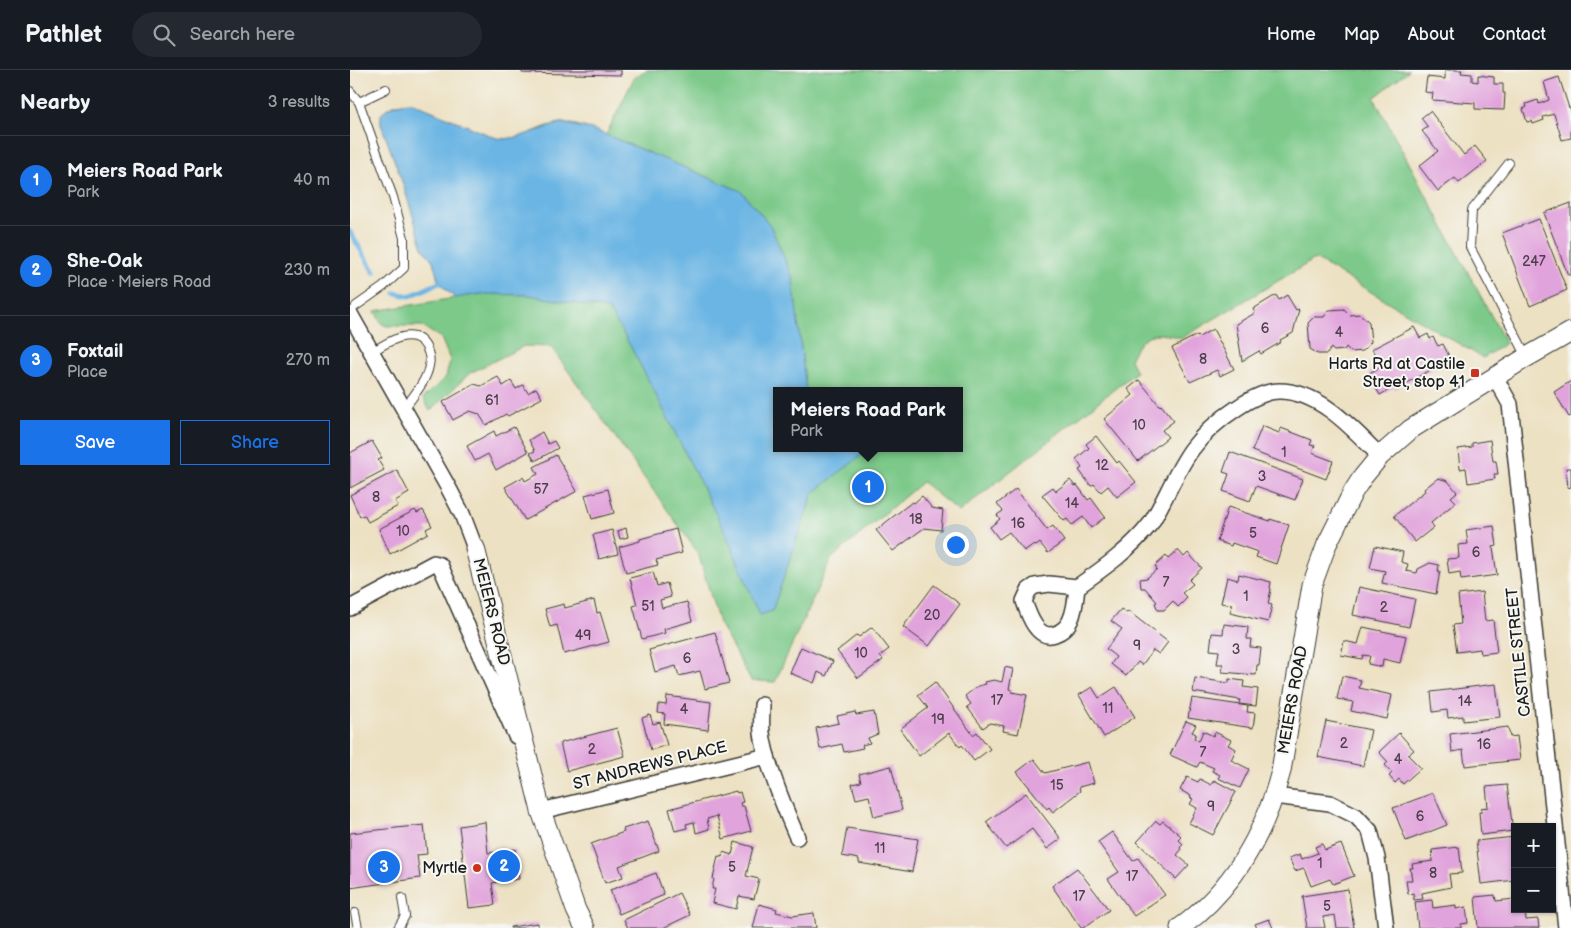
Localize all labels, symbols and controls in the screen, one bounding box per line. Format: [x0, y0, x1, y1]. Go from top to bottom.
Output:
search box [132, 12, 482, 57]
text: Pathlet [25, 20, 102, 49]
icon: search [150, 21, 178, 49]
text: Search here [190, 23, 295, 46]
text: Home [1267, 24, 1316, 45]
text: Map [1344, 24, 1380, 45]
text: About [1408, 24, 1455, 45]
text: Contact [1483, 24, 1546, 45]
text: Nearby [20, 90, 90, 115]
text: 3 results [268, 93, 330, 112]
text: Meiers Road Park [67, 160, 222, 183]
text: 1 [33, 171, 39, 190]
text: 40 m [293, 171, 330, 190]
text: Park [67, 183, 99, 202]
text: She-Oak [67, 250, 142, 273]
house number: 247 [1522, 253, 1546, 270]
text: 2 [31, 261, 41, 280]
text: 230 m [284, 261, 330, 280]
text: Place · Meiers Road [67, 273, 211, 292]
house number: 6 [1261, 320, 1270, 337]
house number: 4 [1335, 324, 1344, 341]
text: Foxtail [67, 340, 123, 363]
text: 3 [31, 351, 41, 370]
text: 270 m [286, 351, 330, 370]
house number: 8 [1199, 351, 1207, 368]
place label: Harts Rd at Castile Street, stop 41 [1328, 355, 1465, 392]
text: Place [67, 363, 108, 382]
marker: Harts Rd at Castile Street, stop 41 [1469, 367, 1481, 379]
popup [773, 387, 963, 452]
house number: 61 [485, 392, 499, 409]
text: Meiers Road Park [790, 399, 946, 422]
house number: 10 [1132, 417, 1146, 434]
button: Save [20, 420, 170, 465]
button: Share [180, 420, 330, 465]
text: Park [790, 422, 822, 441]
house number: 1 [1281, 444, 1287, 461]
house number: 12 [1095, 457, 1110, 474]
pin: 1 [852, 468, 884, 506]
house number: 3 [1258, 468, 1266, 485]
house number: 57 [534, 481, 549, 498]
house number: 8 [372, 489, 380, 506]
house number: 14 [1065, 495, 1079, 512]
house number: 18 [909, 511, 923, 528]
house number: 16 [1011, 515, 1025, 532]
house number: 10 [396, 523, 410, 540]
house number: 5 [1249, 525, 1257, 542]
your location [943, 532, 969, 558]
house number: 6 [1472, 544, 1481, 561]
street label: MEIERS ROAD [469, 556, 513, 668]
house number: 7 [1163, 574, 1170, 591]
street label: CASTILE STREET [1503, 586, 1535, 718]
house number: 1 [1243, 588, 1249, 605]
house number: 51 [641, 598, 655, 615]
house number: 2 [1380, 599, 1389, 616]
house number: 20 [924, 607, 940, 624]
house number: 49 [575, 627, 591, 644]
house number: 9 [1133, 637, 1141, 654]
house number: 3 [1232, 641, 1240, 658]
street label: MEIERS ROAD [1274, 644, 1312, 756]
house number: 10 [854, 645, 868, 662]
house number: 6 [683, 650, 692, 667]
house number: 17 [991, 692, 1003, 709]
house number: 14 [1458, 693, 1472, 710]
house number: 11 [1103, 700, 1113, 717]
house number: 4 [680, 701, 689, 718]
house number: 19 [931, 711, 945, 728]
house number: 2 [1340, 735, 1349, 752]
house number: 16 [1477, 736, 1491, 753]
street label: ST ANDREWS PLACE [571, 738, 729, 794]
house number: 2 [588, 741, 597, 758]
house number: 7 [1200, 744, 1207, 761]
house number: 4 [1394, 751, 1403, 768]
house number: 15 [1050, 777, 1064, 794]
house number: 9 [1207, 798, 1215, 815]
house number: 6 [1416, 808, 1425, 825]
map controls [1511, 823, 1556, 913]
button: + [1511, 823, 1556, 868]
house number: 11 [875, 840, 885, 857]
pin: 2 [488, 847, 520, 885]
pin: 3 [368, 848, 400, 886]
house number: 1 [1317, 855, 1323, 872]
place label: Myrtle [422, 859, 468, 878]
house number: 5 [728, 859, 736, 876]
marker: Myrtle [471, 862, 483, 874]
house number: 8 [1429, 865, 1437, 882]
house number: 17 [1126, 868, 1138, 885]
button: − [1511, 868, 1556, 913]
house number: 17 [1073, 888, 1085, 905]
house number: 5 [1323, 898, 1331, 915]

